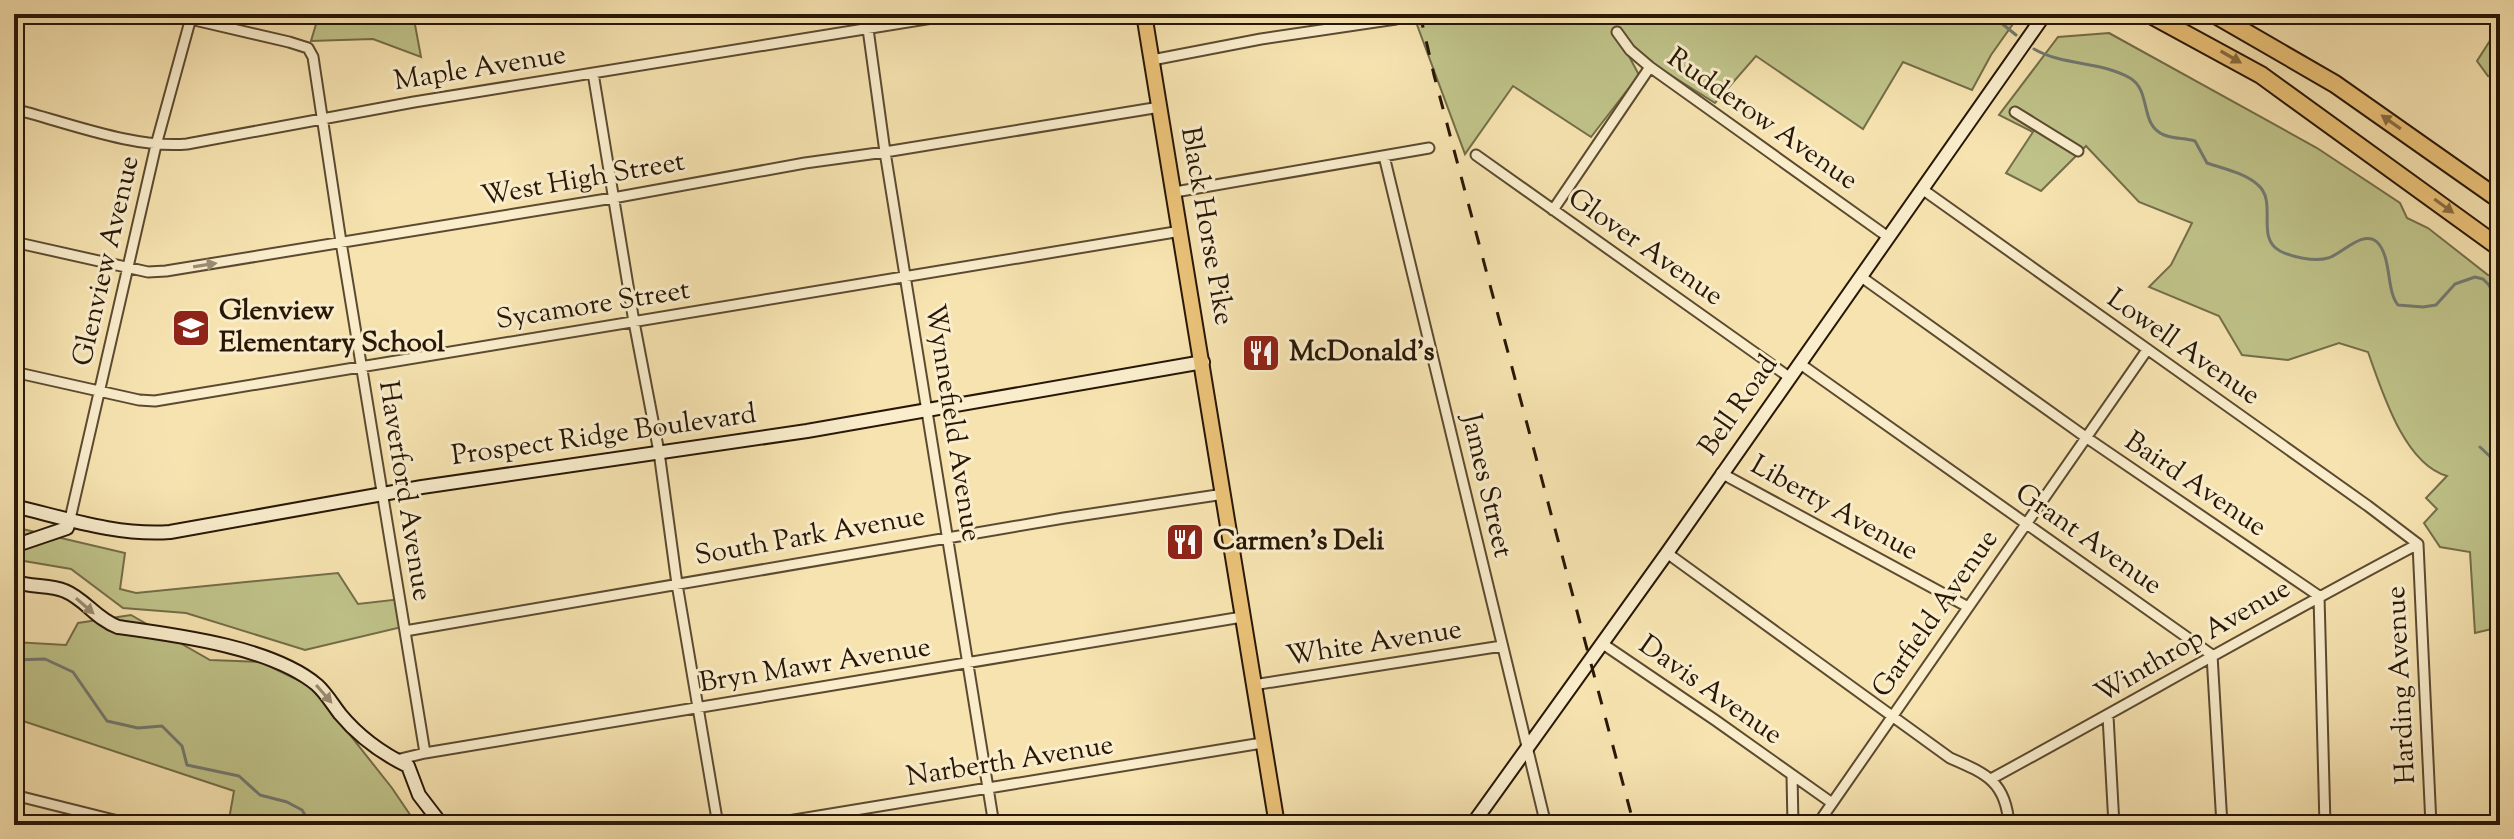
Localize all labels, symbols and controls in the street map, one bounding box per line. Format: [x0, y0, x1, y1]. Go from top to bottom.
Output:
street label: Maple Avenue [391, 36, 569, 102]
street label: Rudderow Avenue [1658, 39, 1866, 201]
one-way arrow [2220, 50, 2242, 64]
one-way arrow [2380, 115, 2401, 130]
street label: Black Horse Pike [1169, 124, 1243, 328]
street label: West High Street [478, 142, 688, 218]
street label: Glenview Avenue [63, 152, 151, 370]
street label: Glover Avenue [1559, 179, 1731, 317]
one-way arrow [2434, 198, 2454, 214]
one-way arrow [192, 258, 217, 271]
street label: Sycamore Street [493, 271, 693, 341]
street label: Lowell Avenue [2098, 280, 2268, 416]
place label: Glenview Elementary School [219, 292, 445, 364]
street label: Wynnefield Avenue [913, 301, 991, 545]
school or university icon: Glenview Elementary School [170, 307, 212, 349]
restaurant icon: McDonald's [1240, 332, 1282, 374]
place label: McDonald's [1289, 333, 1435, 373]
street label: Bell Road [1690, 347, 1788, 465]
street label: Haverford Avenue [367, 378, 441, 604]
street label: Prospect Ridge Boulevard [449, 395, 759, 477]
street label: James Street [1450, 408, 1522, 562]
street label: Baird Avenue [2116, 423, 2274, 547]
street label: Liberty Avenue [1743, 446, 1925, 572]
street label: Grant Avenue [2006, 474, 2170, 606]
street label: South Park Avenue [692, 497, 928, 577]
restaurant icon: Carmen's Deli [1164, 521, 1206, 563]
place label: Carmen's Deli [1213, 522, 1384, 562]
street label: Garfield Avenue [1863, 522, 2009, 706]
street label: Winthrop Avenue [2088, 570, 2298, 714]
street label: Harding Avenue [2377, 585, 2427, 785]
one-way arrow [75, 597, 95, 614]
street label: White Avenue [1283, 610, 1465, 678]
street label: Davis Avenue [1630, 626, 1790, 756]
street label: Bryn Mawr Avenue [696, 628, 934, 704]
one-way arrow [315, 683, 332, 703]
street label: Narberth Avenue [903, 726, 1117, 798]

